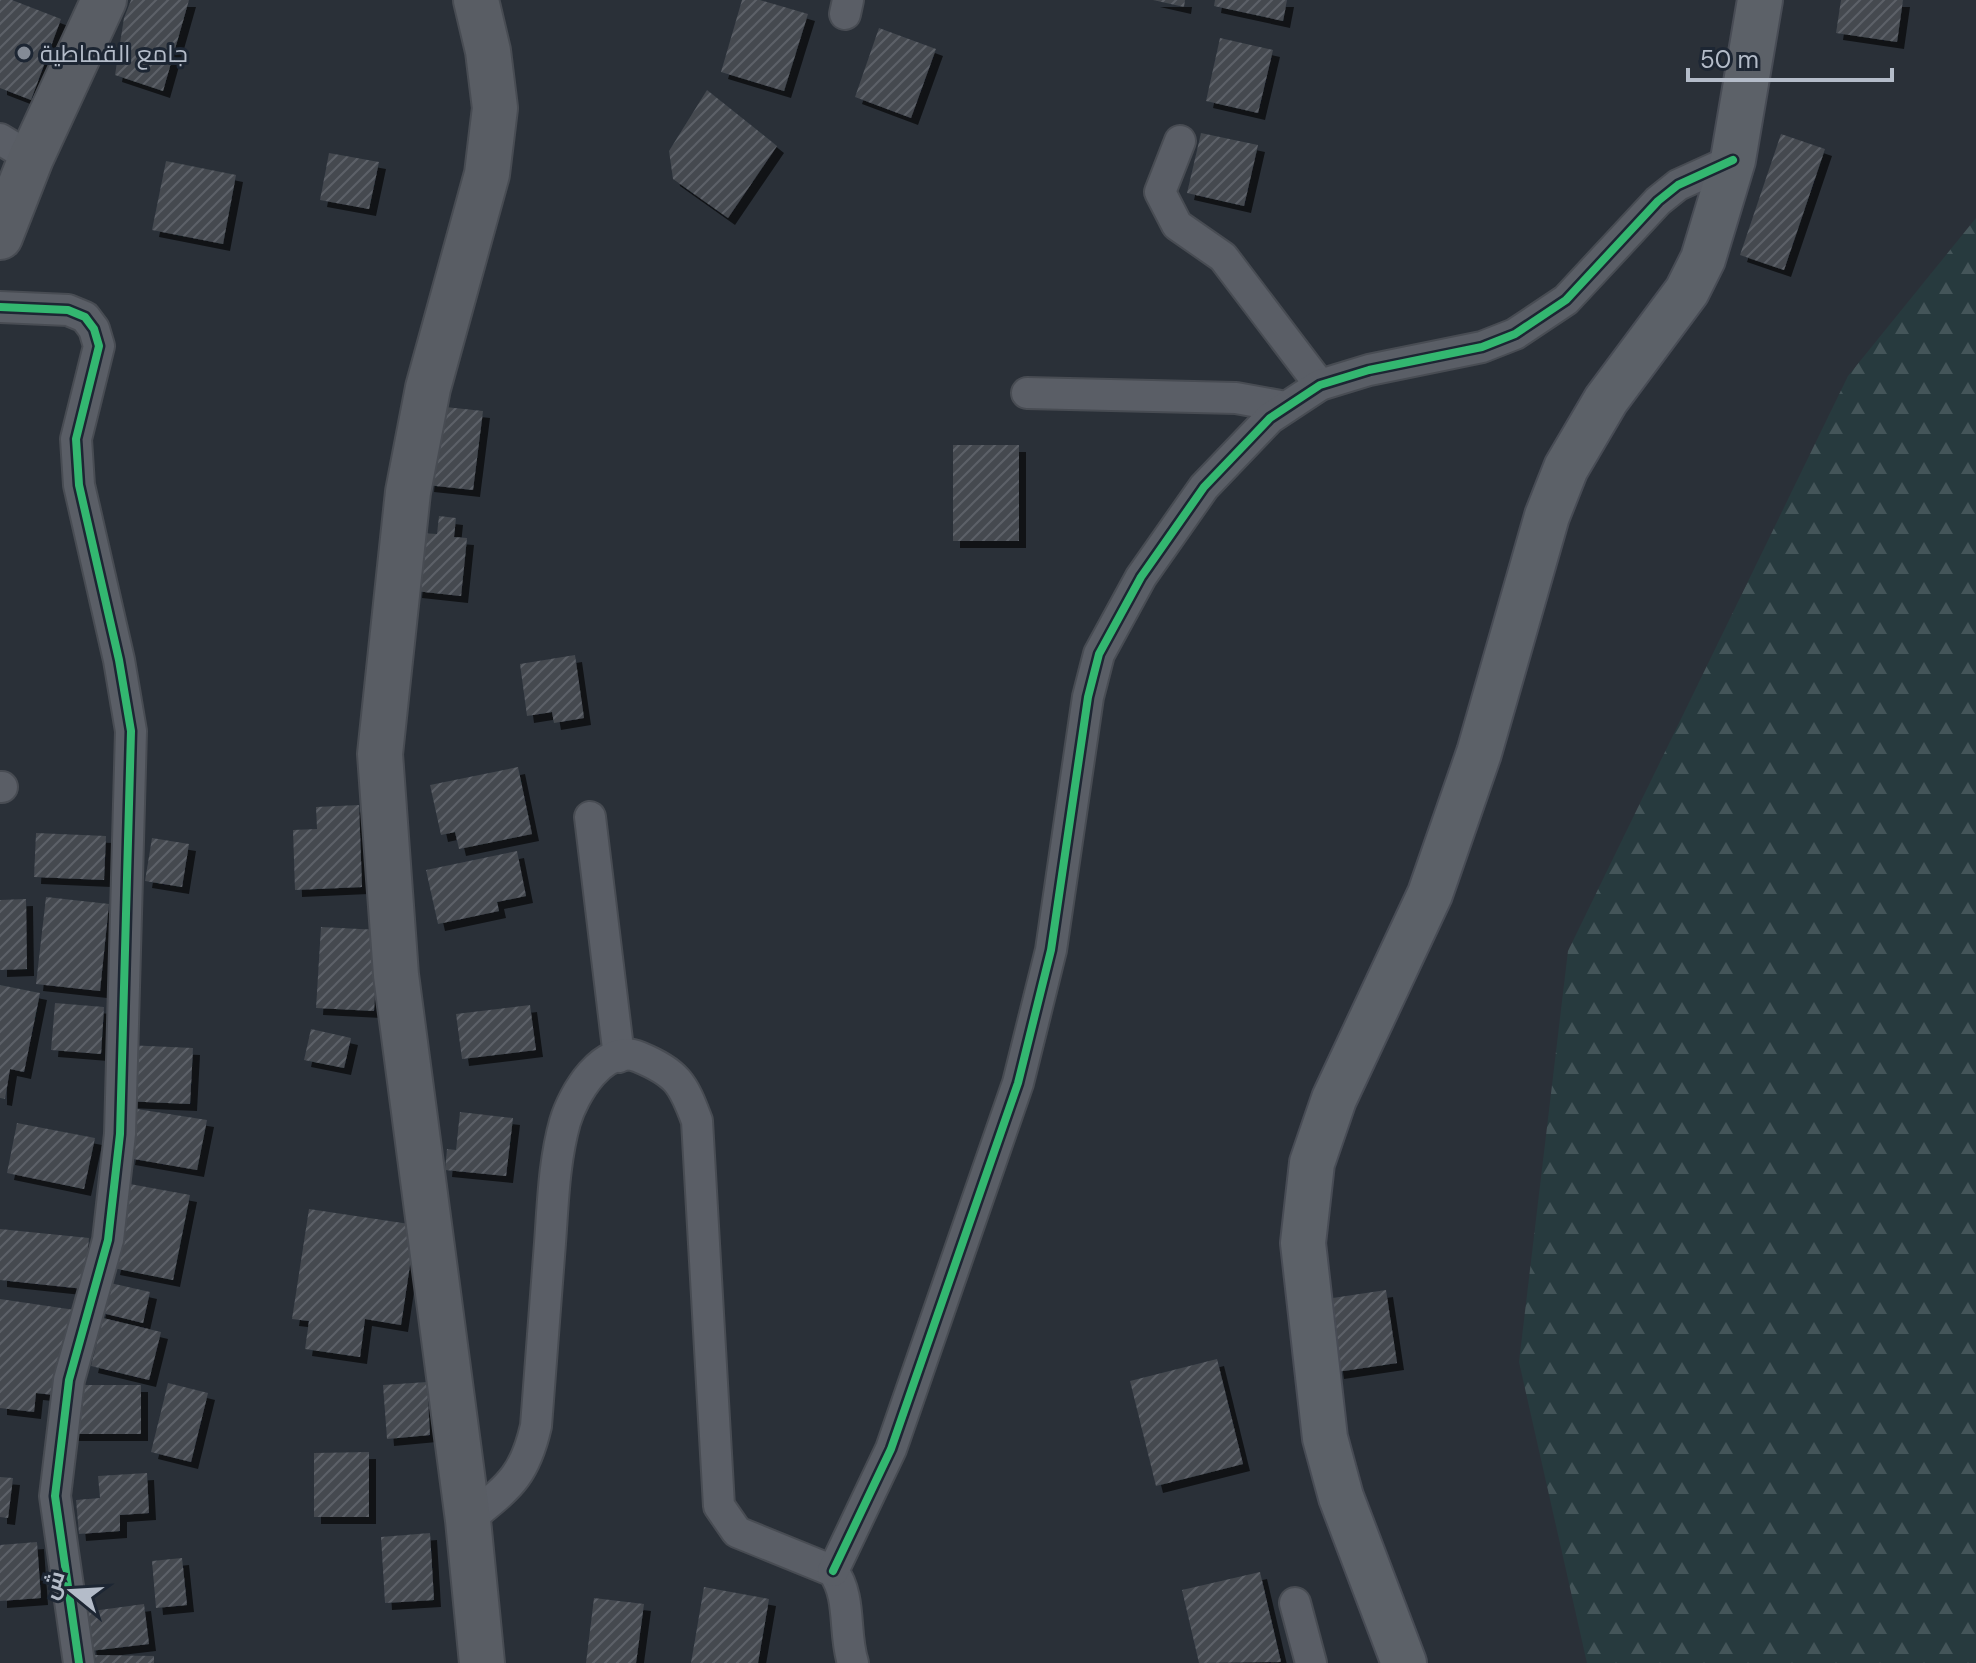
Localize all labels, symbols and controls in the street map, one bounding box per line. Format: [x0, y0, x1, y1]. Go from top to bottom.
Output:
scale bar [1688, 32, 1892, 82]
place label: جامع القماطية [40, 38, 188, 70]
marker: جامع القماطية [15, 44, 33, 62]
text: 50 m [1700, 44, 1759, 75]
north arrow [32, 1551, 112, 1631]
text: ش [35, 1567, 72, 1603]

